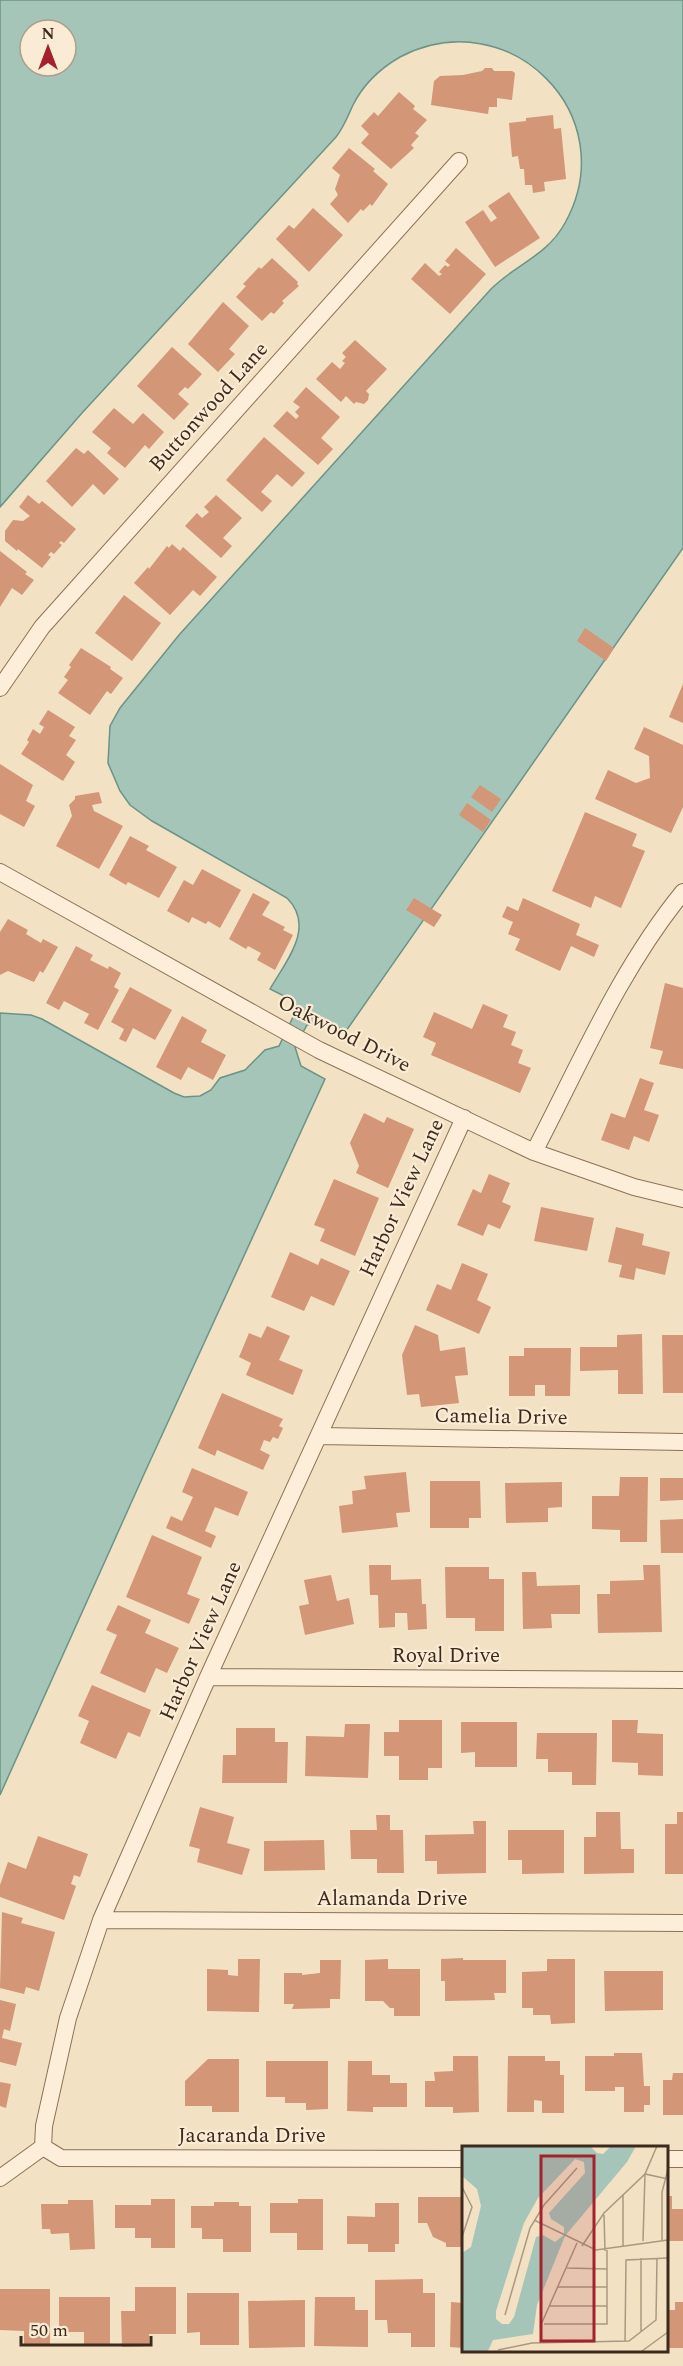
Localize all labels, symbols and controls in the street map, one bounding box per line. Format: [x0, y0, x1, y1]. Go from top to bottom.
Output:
north arrow [18, 18, 78, 78]
text: N [41, 22, 55, 46]
street label: Buttonwood Lane [142, 335, 276, 479]
street label: Oakwood Drive [272, 987, 416, 1081]
street label: Harbor View Lane [351, 1113, 453, 1283]
street label: Camelia Drive [434, 1400, 568, 1434]
street label: Harbor View Lane [151, 1556, 251, 1726]
street label: Royal Drive [392, 1640, 500, 1672]
street label: Alamanda Drive [316, 1883, 468, 1915]
street label: Jacaranda Drive [178, 2120, 326, 2152]
inset map [462, 2146, 668, 2351]
scale bar [21, 2309, 152, 2347]
text: 50 m [30, 2317, 68, 2344]

